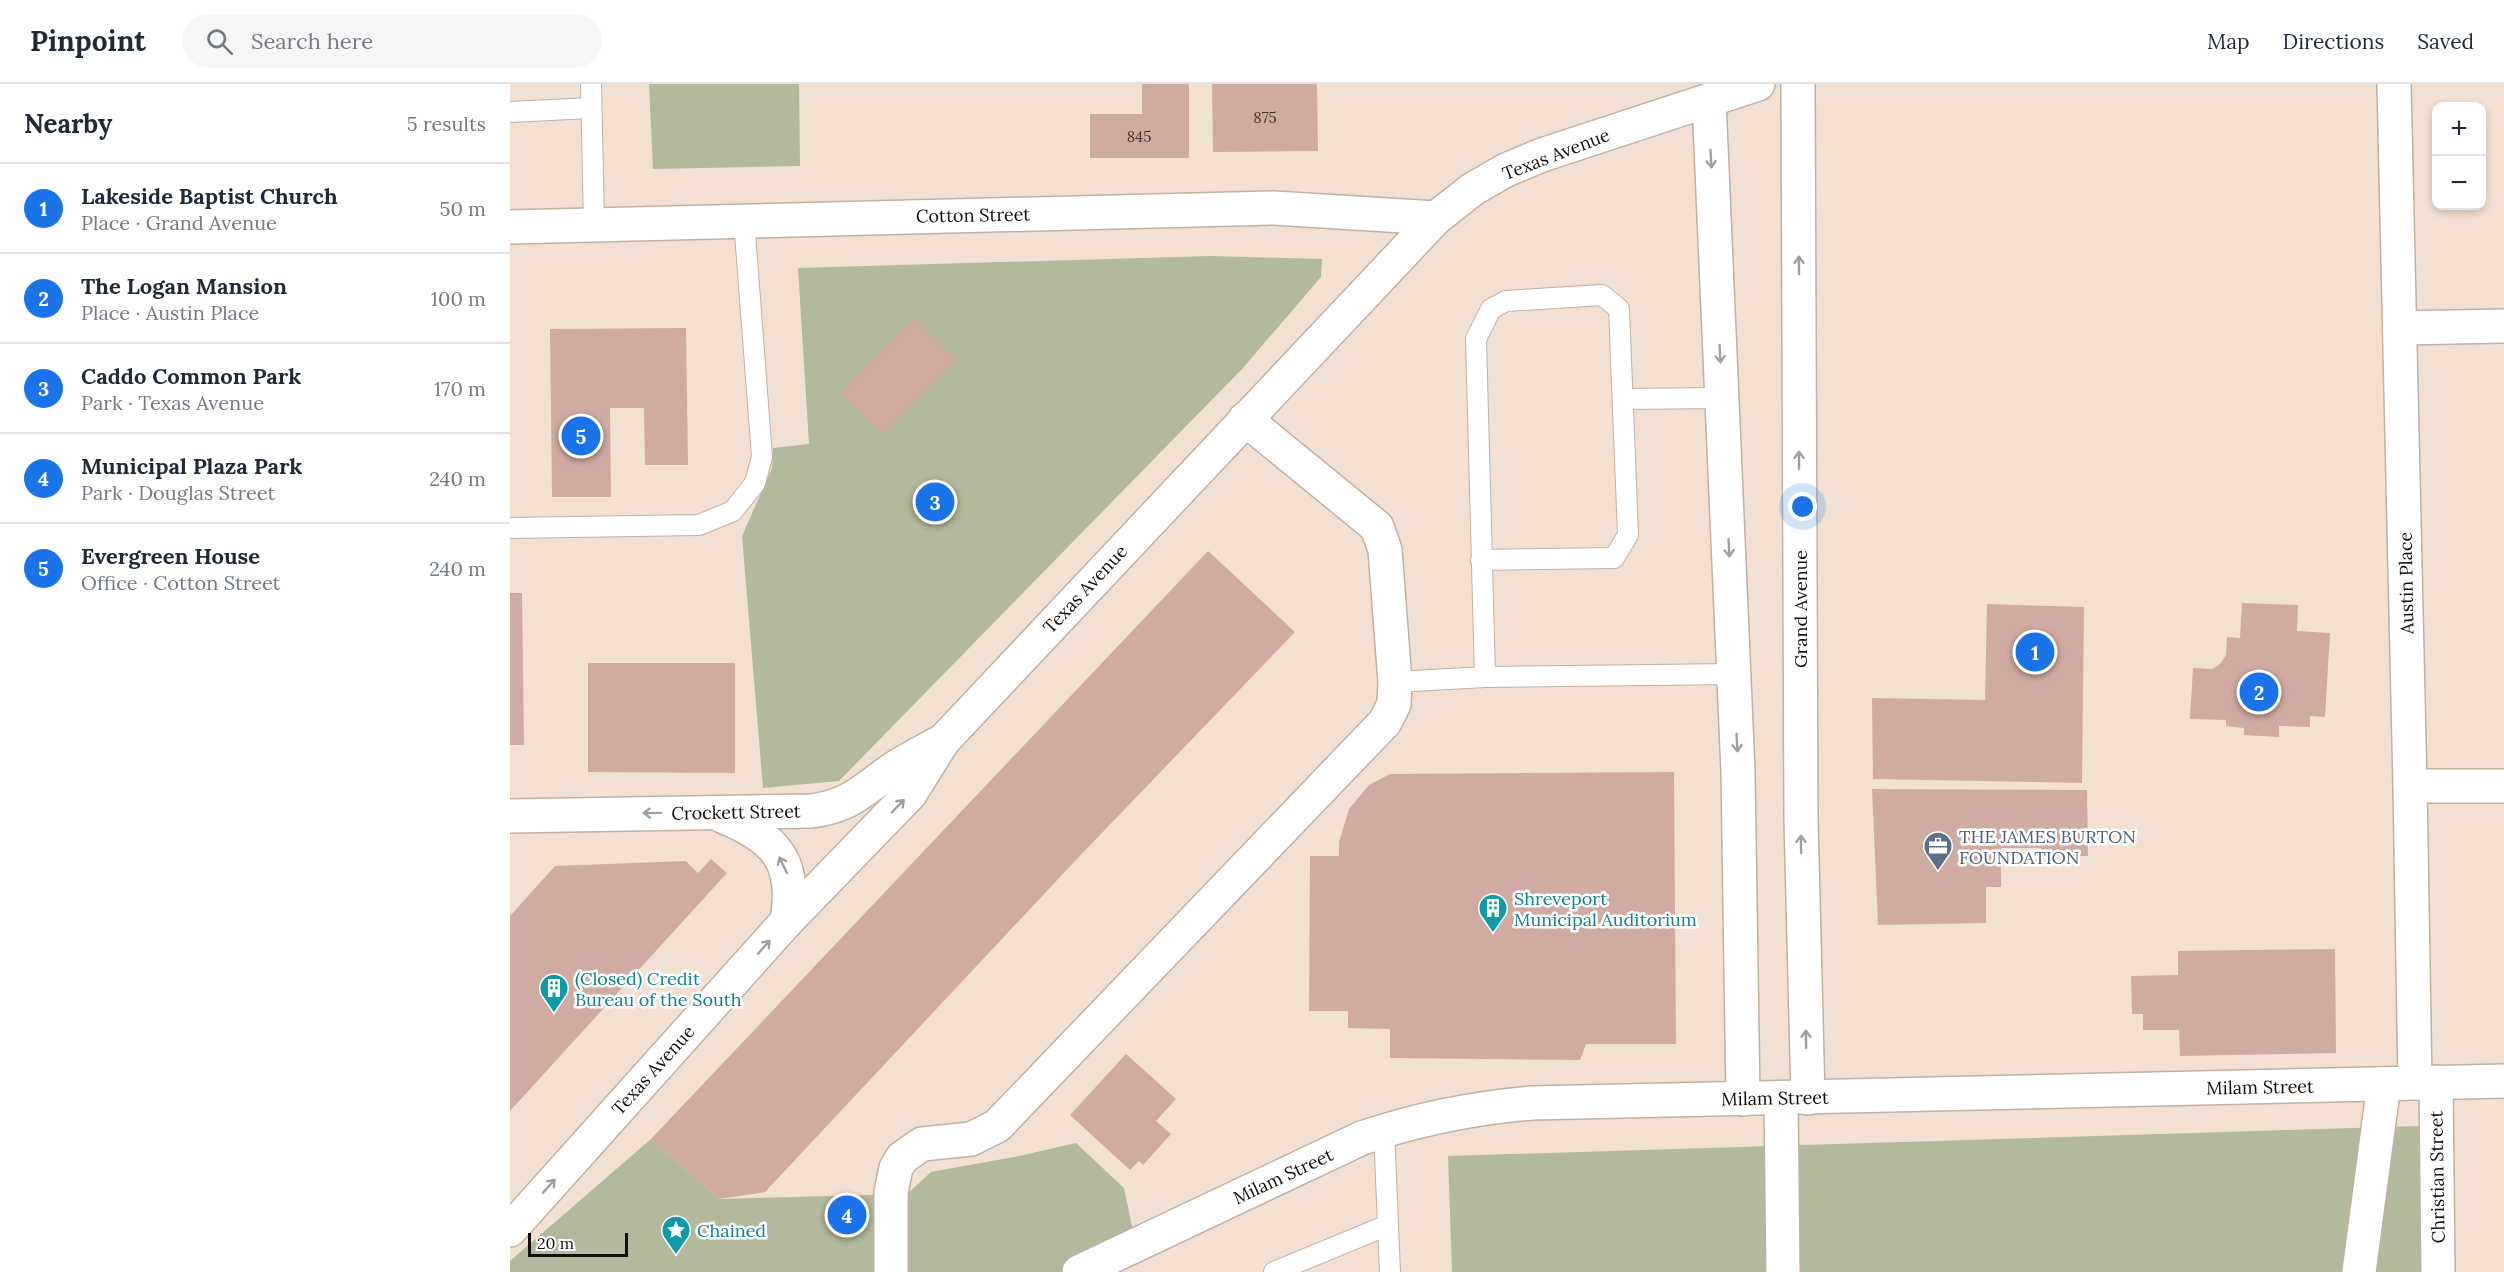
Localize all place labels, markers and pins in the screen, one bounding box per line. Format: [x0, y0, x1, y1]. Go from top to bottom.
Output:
pin: 5 [562, 414, 600, 458]
pin: 3 [916, 480, 954, 524]
pin: 1 [2016, 630, 2054, 674]
pin: 2 [2240, 670, 2278, 714]
place label: THE JAMES BURTON FOUNDATION [1959, 825, 2136, 869]
office icon: THE JAMES BURTON FOUNDATION [1922, 830, 1954, 872]
place label: Shreveport Municipal Auditorium [1514, 887, 1697, 931]
building icon: Shreveport Municipal Auditorium [1477, 892, 1509, 934]
place label: (Closed) Credit Bureau of the South [575, 967, 742, 1011]
building icon: (Closed) Credit Bureau of the South [538, 972, 570, 1014]
pin: 4 [828, 1192, 866, 1238]
place icon: Chained [660, 1214, 692, 1256]
place label: Chained [697, 1219, 766, 1242]

